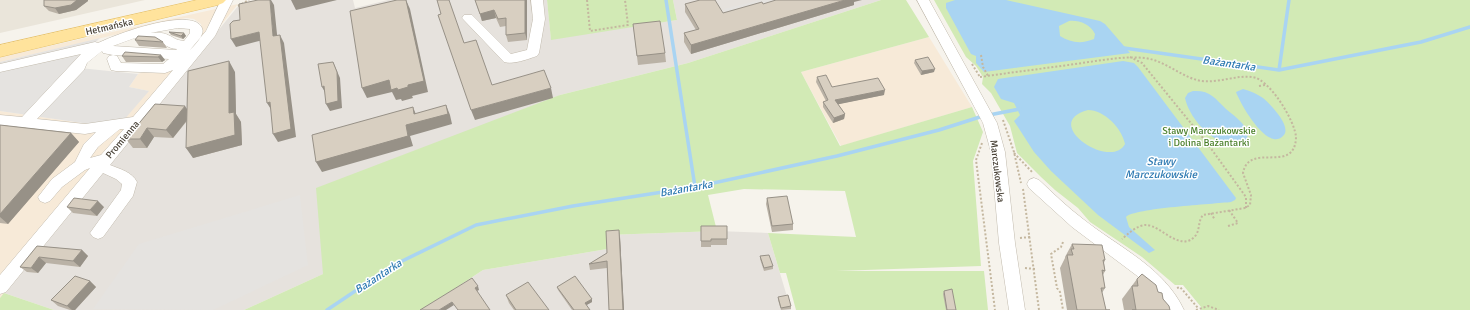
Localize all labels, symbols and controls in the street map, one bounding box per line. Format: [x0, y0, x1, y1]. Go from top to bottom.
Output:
street label: Hetmańska [84, 16, 134, 38]
water label: Bażantarka [1202, 53, 1257, 74]
street label: Promienna [103, 118, 142, 161]
park label: Stawy Marczukowskie i Dolina Bażantarki [1162, 125, 1256, 149]
street label: Marczukowska [987, 139, 1007, 203]
water label: Stawy Marczukowskie [1125, 155, 1197, 181]
water label: Bażantarka [659, 177, 714, 200]
water label: Bażantarka [352, 256, 405, 296]

